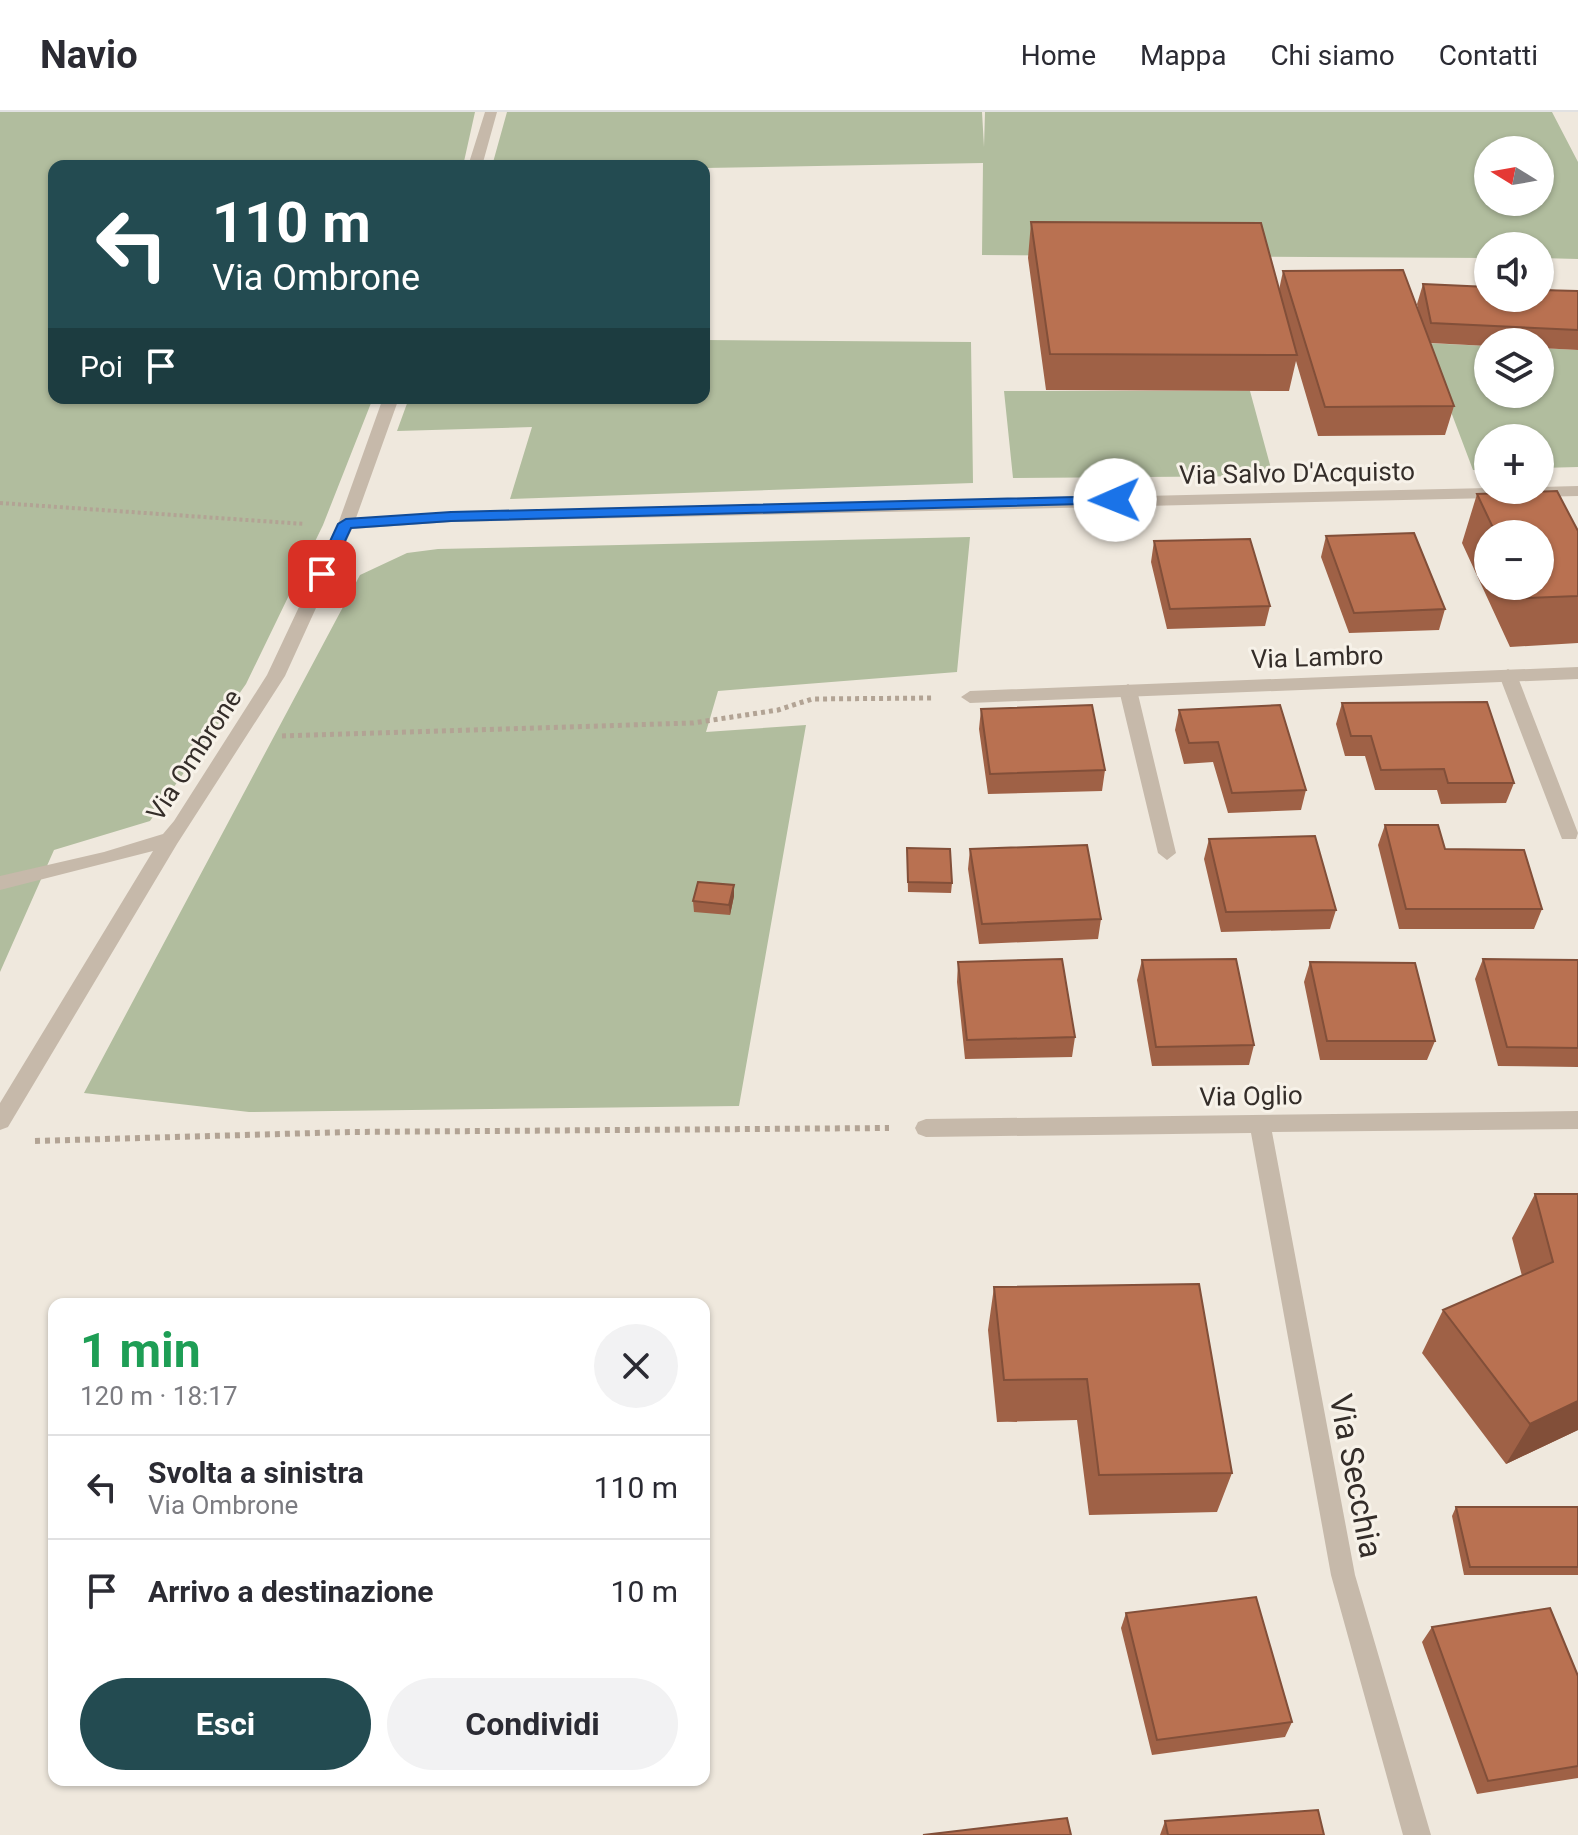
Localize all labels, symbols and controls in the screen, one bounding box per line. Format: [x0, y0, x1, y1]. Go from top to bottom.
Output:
text: Navio [40, 33, 138, 77]
text: Home [1021, 39, 1096, 72]
text: Mappa [1140, 39, 1226, 72]
text: Chi siamo [1270, 39, 1395, 72]
text: Contatti [1439, 39, 1538, 72]
north arrow [1474, 136, 1554, 216]
map controls [1474, 136, 1554, 600]
text: 110 m [212, 190, 371, 256]
icon: left [80, 192, 184, 296]
button: sound [1474, 232, 1554, 312]
text: Via Ombrone [212, 257, 420, 299]
button: layers [1474, 328, 1554, 408]
icon: arrive [139, 344, 183, 388]
text: Poi [80, 349, 123, 384]
button: + [1474, 424, 1554, 504]
street label: Via Salvo D'Acquisto [1179, 456, 1415, 490]
position arrow [1073, 458, 1157, 542]
button: − [1474, 520, 1554, 600]
pin [288, 540, 356, 608]
icon: arrive [300, 552, 344, 596]
street label: Via Lambro [1250, 640, 1384, 674]
street label: Via Ombrone [140, 684, 248, 826]
street label: Via Oglio [1199, 1080, 1303, 1112]
text: 1 min [80, 1322, 201, 1379]
button: close [594, 1324, 678, 1408]
text: 120 m · 18:17 [80, 1381, 238, 1411]
street label: Via Secchia [1322, 1391, 1390, 1561]
text: Svolta a sinistra [148, 1455, 364, 1490]
icon: left [80, 1465, 124, 1509]
text: 110 m [594, 1470, 678, 1505]
text: Via Ombrone [148, 1490, 298, 1520]
icon: arrive [80, 1569, 124, 1613]
text: Arrivo a destinazione [148, 1574, 434, 1609]
text: 10 m [611, 1574, 678, 1609]
button: Esci [80, 1678, 371, 1770]
button: Condividi [387, 1678, 678, 1770]

